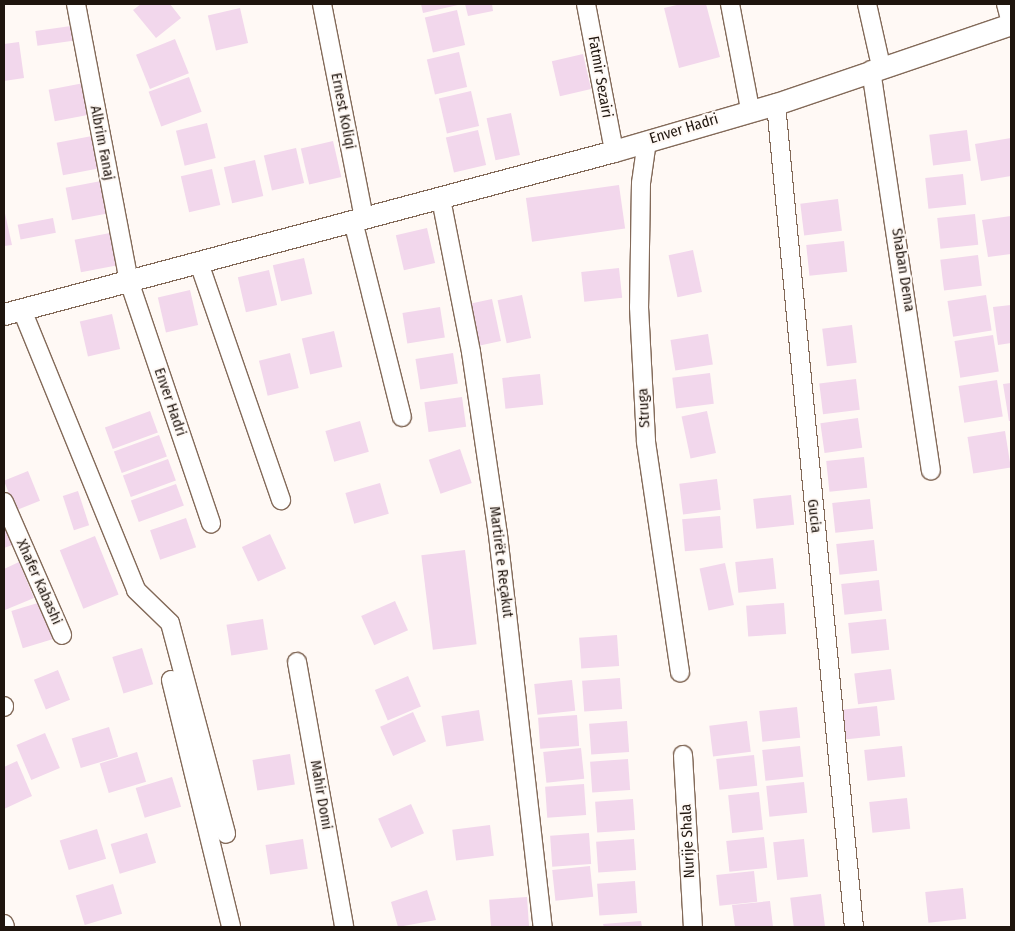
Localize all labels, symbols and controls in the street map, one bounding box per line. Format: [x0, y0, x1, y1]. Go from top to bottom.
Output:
street label: Fatmir Sezairi [584, 35, 616, 119]
street label: Ernest Koliqi [327, 71, 359, 151]
street label: Albrim Fanaj [86, 104, 118, 182]
street label: Enver Hadri [647, 110, 721, 148]
street label: Shaban Dema [888, 227, 918, 313]
street label: Enver Hadri [150, 366, 190, 438]
street label: Struga [634, 388, 654, 428]
street label: Gucia [803, 498, 825, 534]
street label: Martirët e Reçakut [485, 505, 517, 619]
street label: Xhafer Kabashi [12, 537, 66, 627]
street label: Mahir Domi [306, 759, 336, 831]
street label: Nurije Shala [677, 803, 699, 879]

